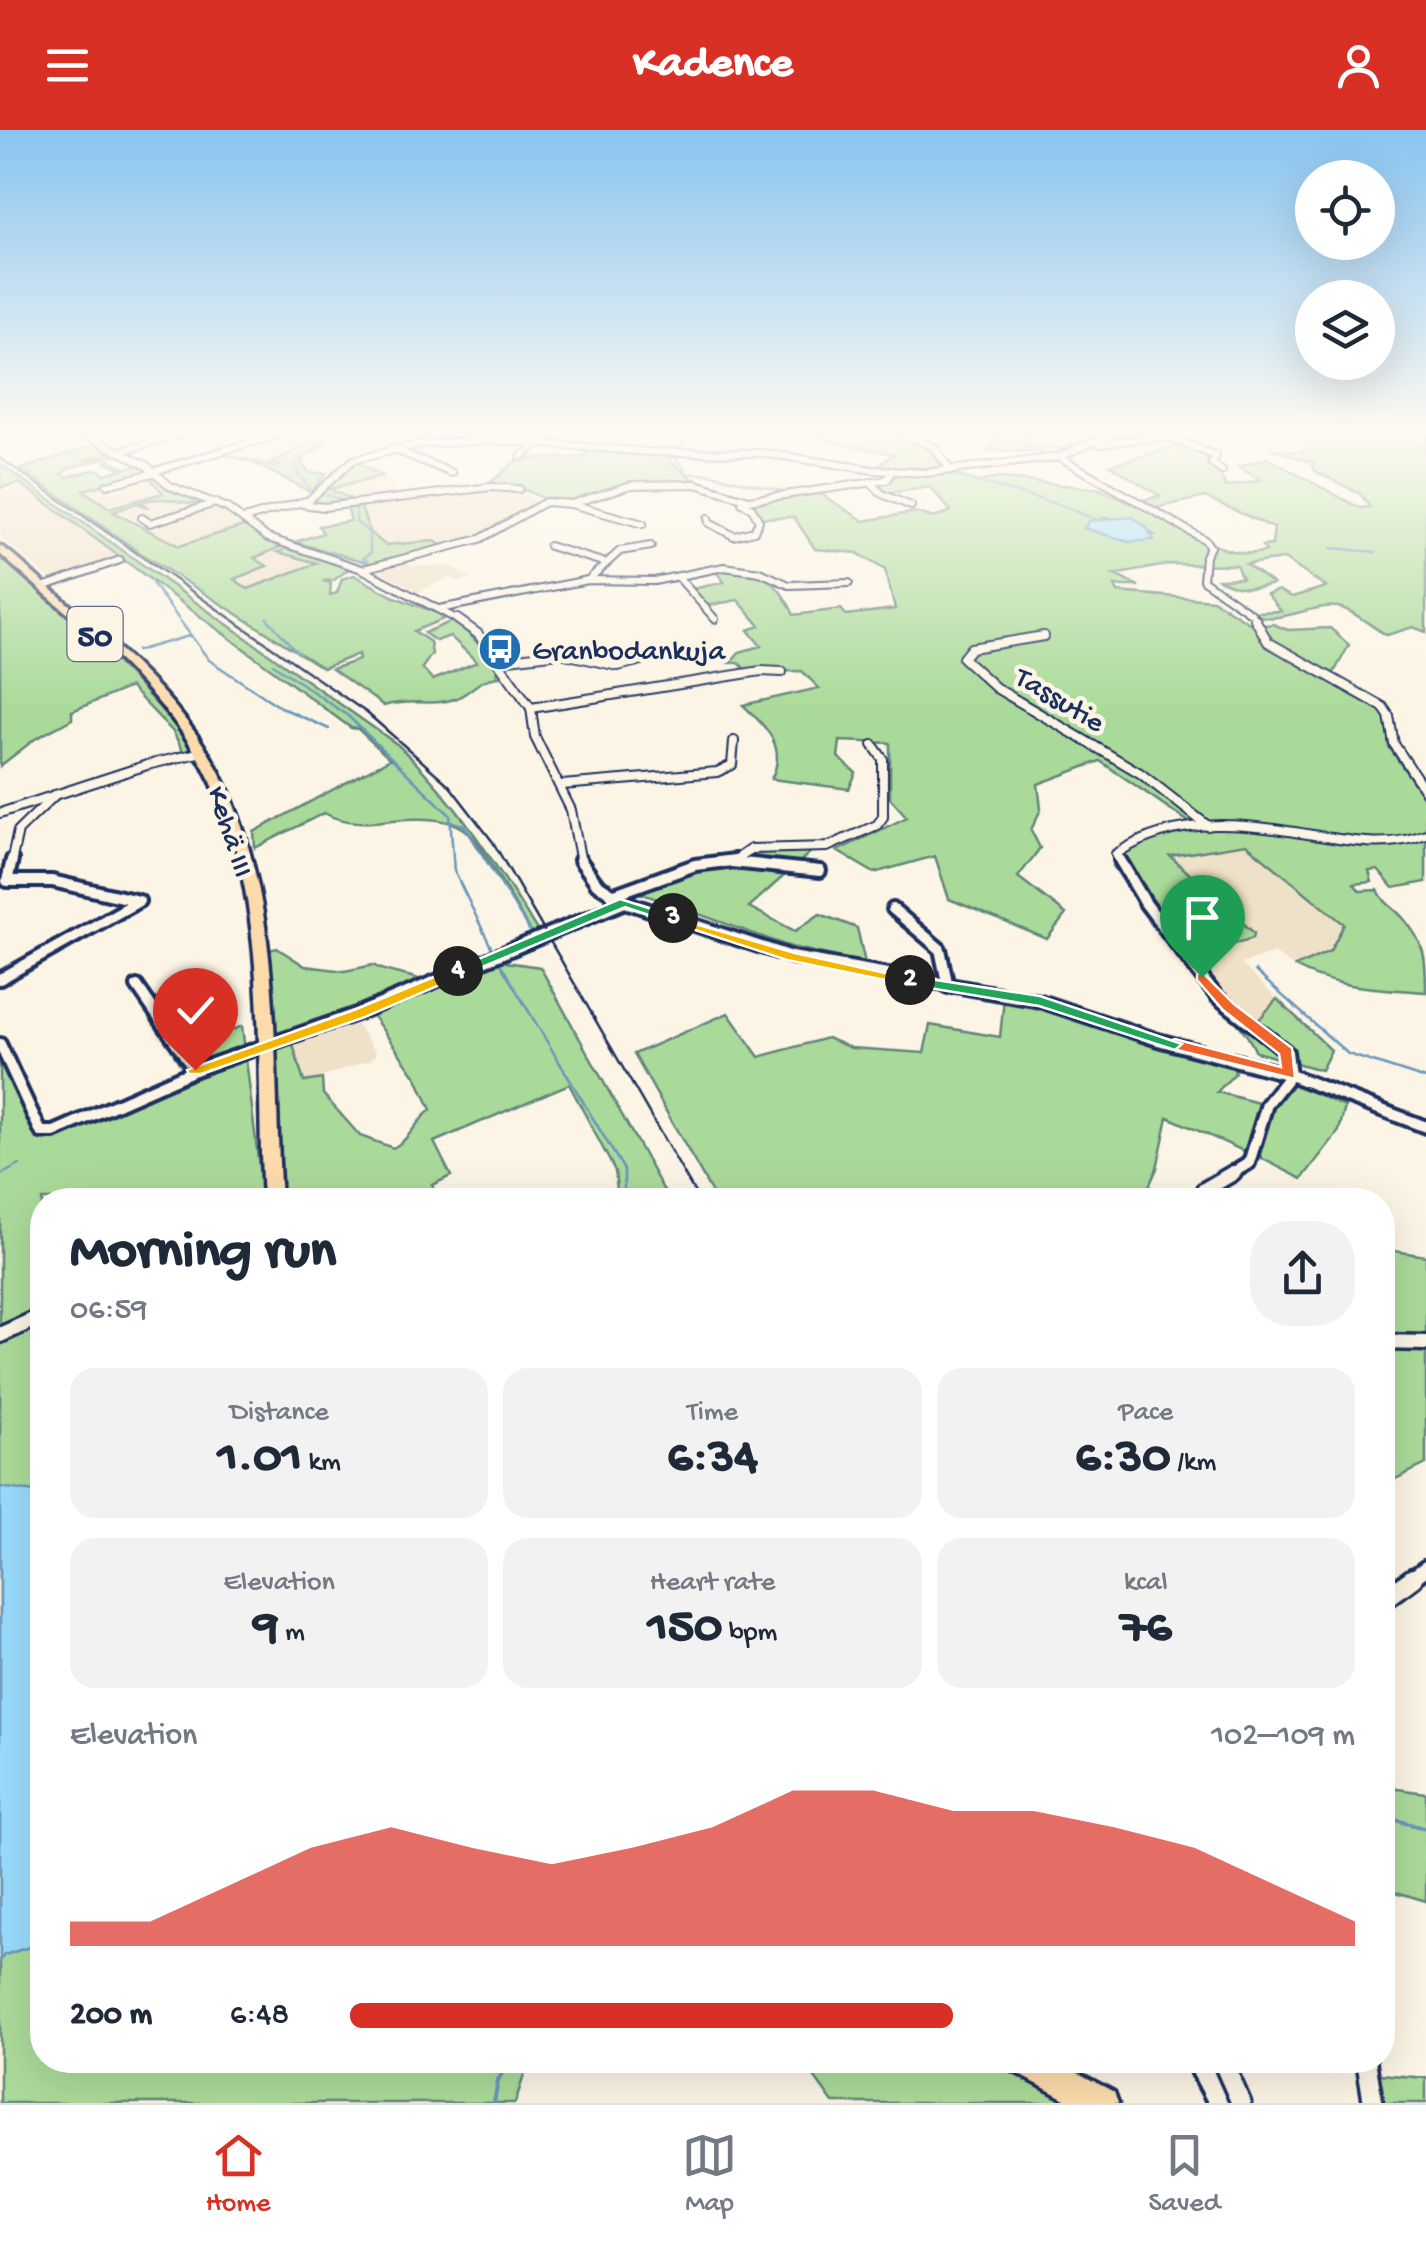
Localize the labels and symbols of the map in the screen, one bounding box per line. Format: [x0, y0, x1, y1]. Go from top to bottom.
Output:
road number: 50 [68, 607, 122, 661]
bus stop icon: Granbodankuja [477, 626, 523, 672]
place label: Granbodankuja [532, 636, 727, 671]
street label: Tassutie [1006, 660, 1110, 743]
street label: Kehä III [197, 783, 259, 882]
pin [1160, 875, 1245, 978]
pin: 3 [648, 893, 698, 943]
pin: 4 [433, 946, 483, 996]
pin: 2 [885, 955, 935, 1005]
pin [153, 968, 238, 1071]

